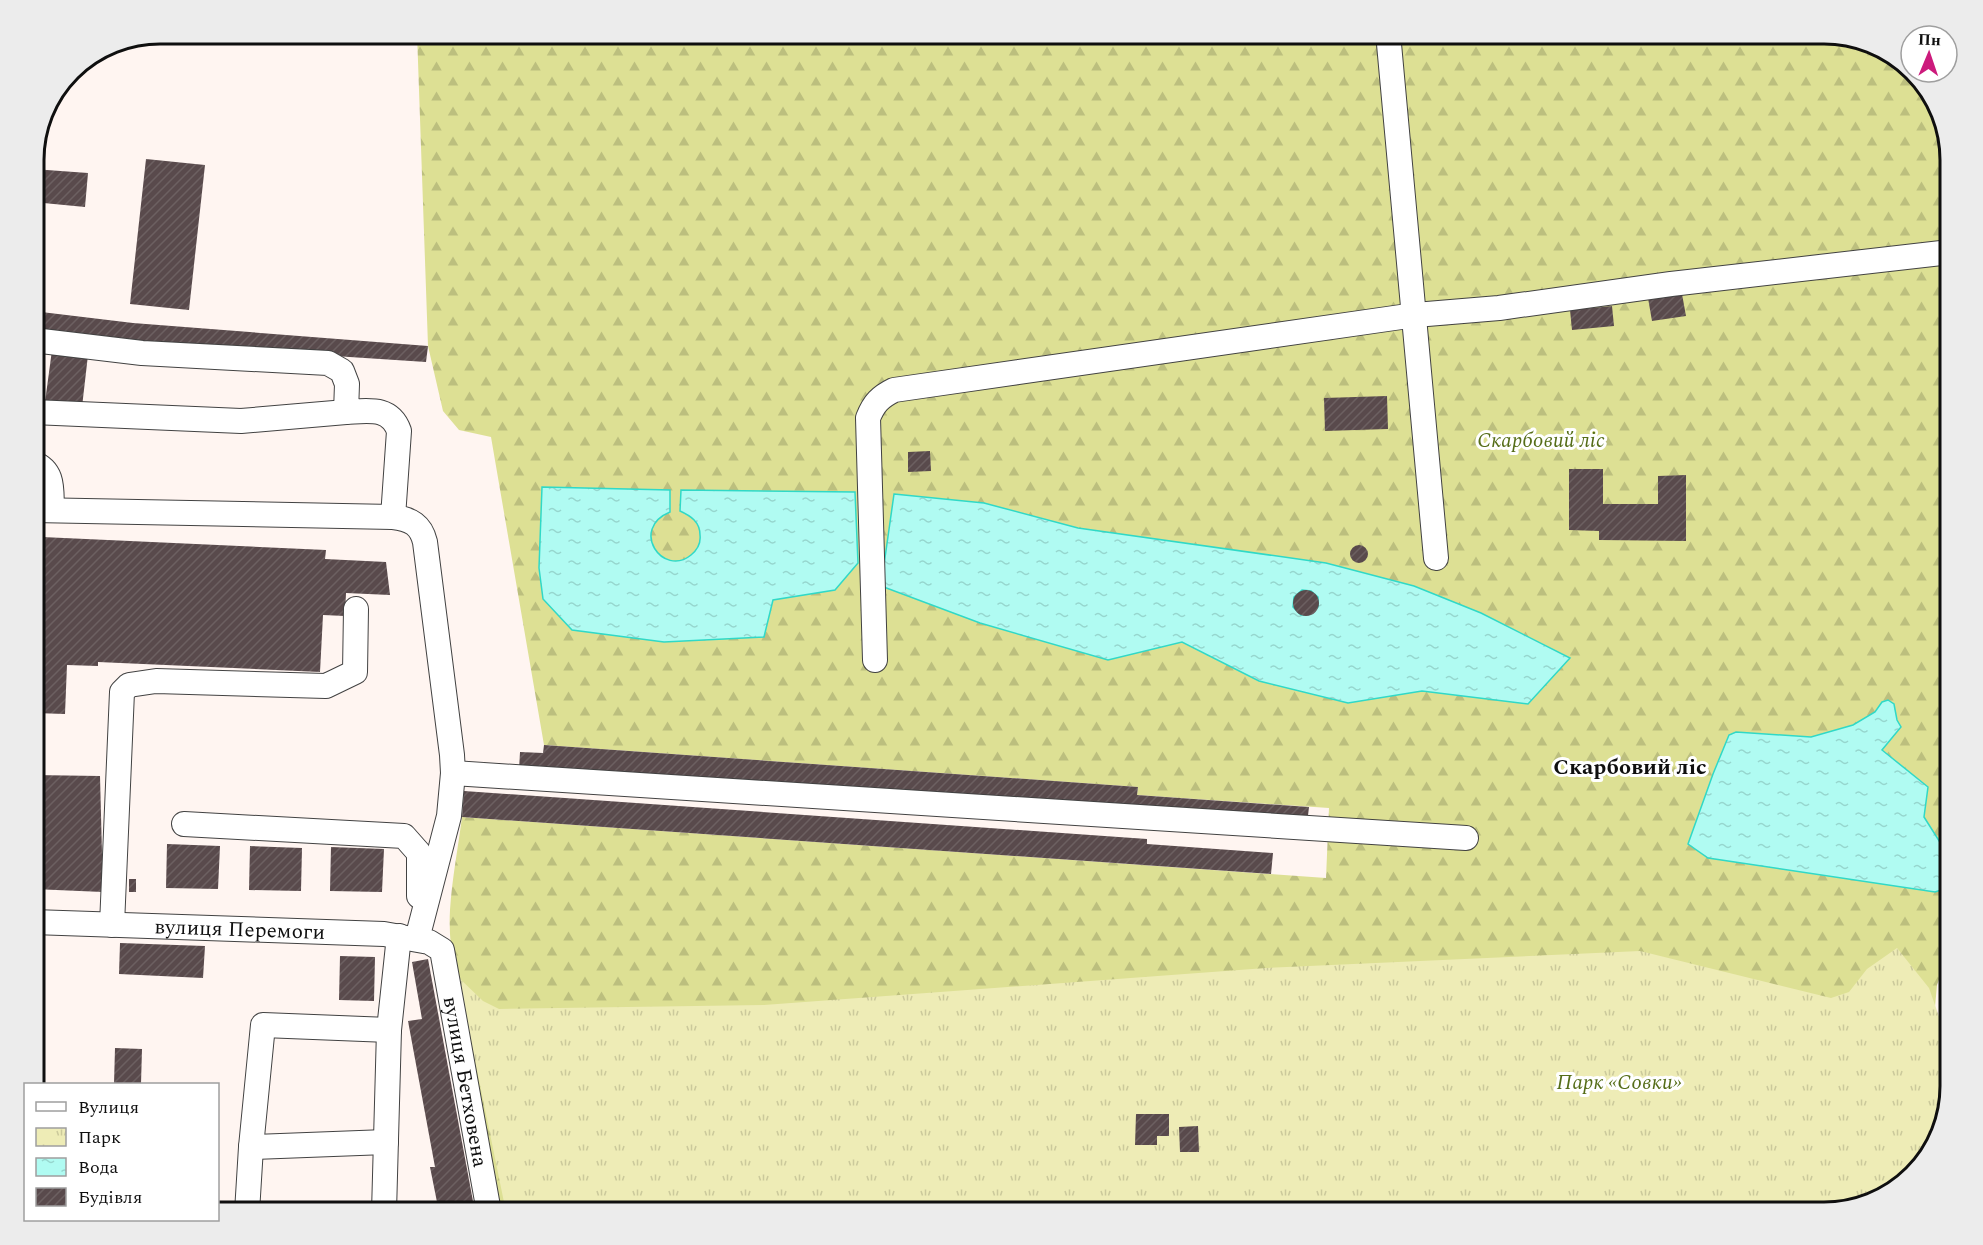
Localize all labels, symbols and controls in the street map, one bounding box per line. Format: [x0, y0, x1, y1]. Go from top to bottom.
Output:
north arrow [1899, 24, 1959, 84]
text: Пн [1918, 28, 1941, 52]
park label: Скарбовий ліс [1477, 425, 1605, 457]
district label: Скарбовий ліс [1553, 751, 1707, 784]
street label: вулиця Перемоги [154, 911, 326, 949]
street label: вулиця Бетховена [434, 994, 496, 1171]
park label: Парк «Совки» [1557, 1067, 1682, 1099]
legend [24, 1083, 219, 1221]
text: Вулиця [78, 1094, 139, 1121]
text: Парк [78, 1124, 121, 1151]
text: Вода [78, 1154, 118, 1181]
text: Будівля [78, 1184, 142, 1211]

